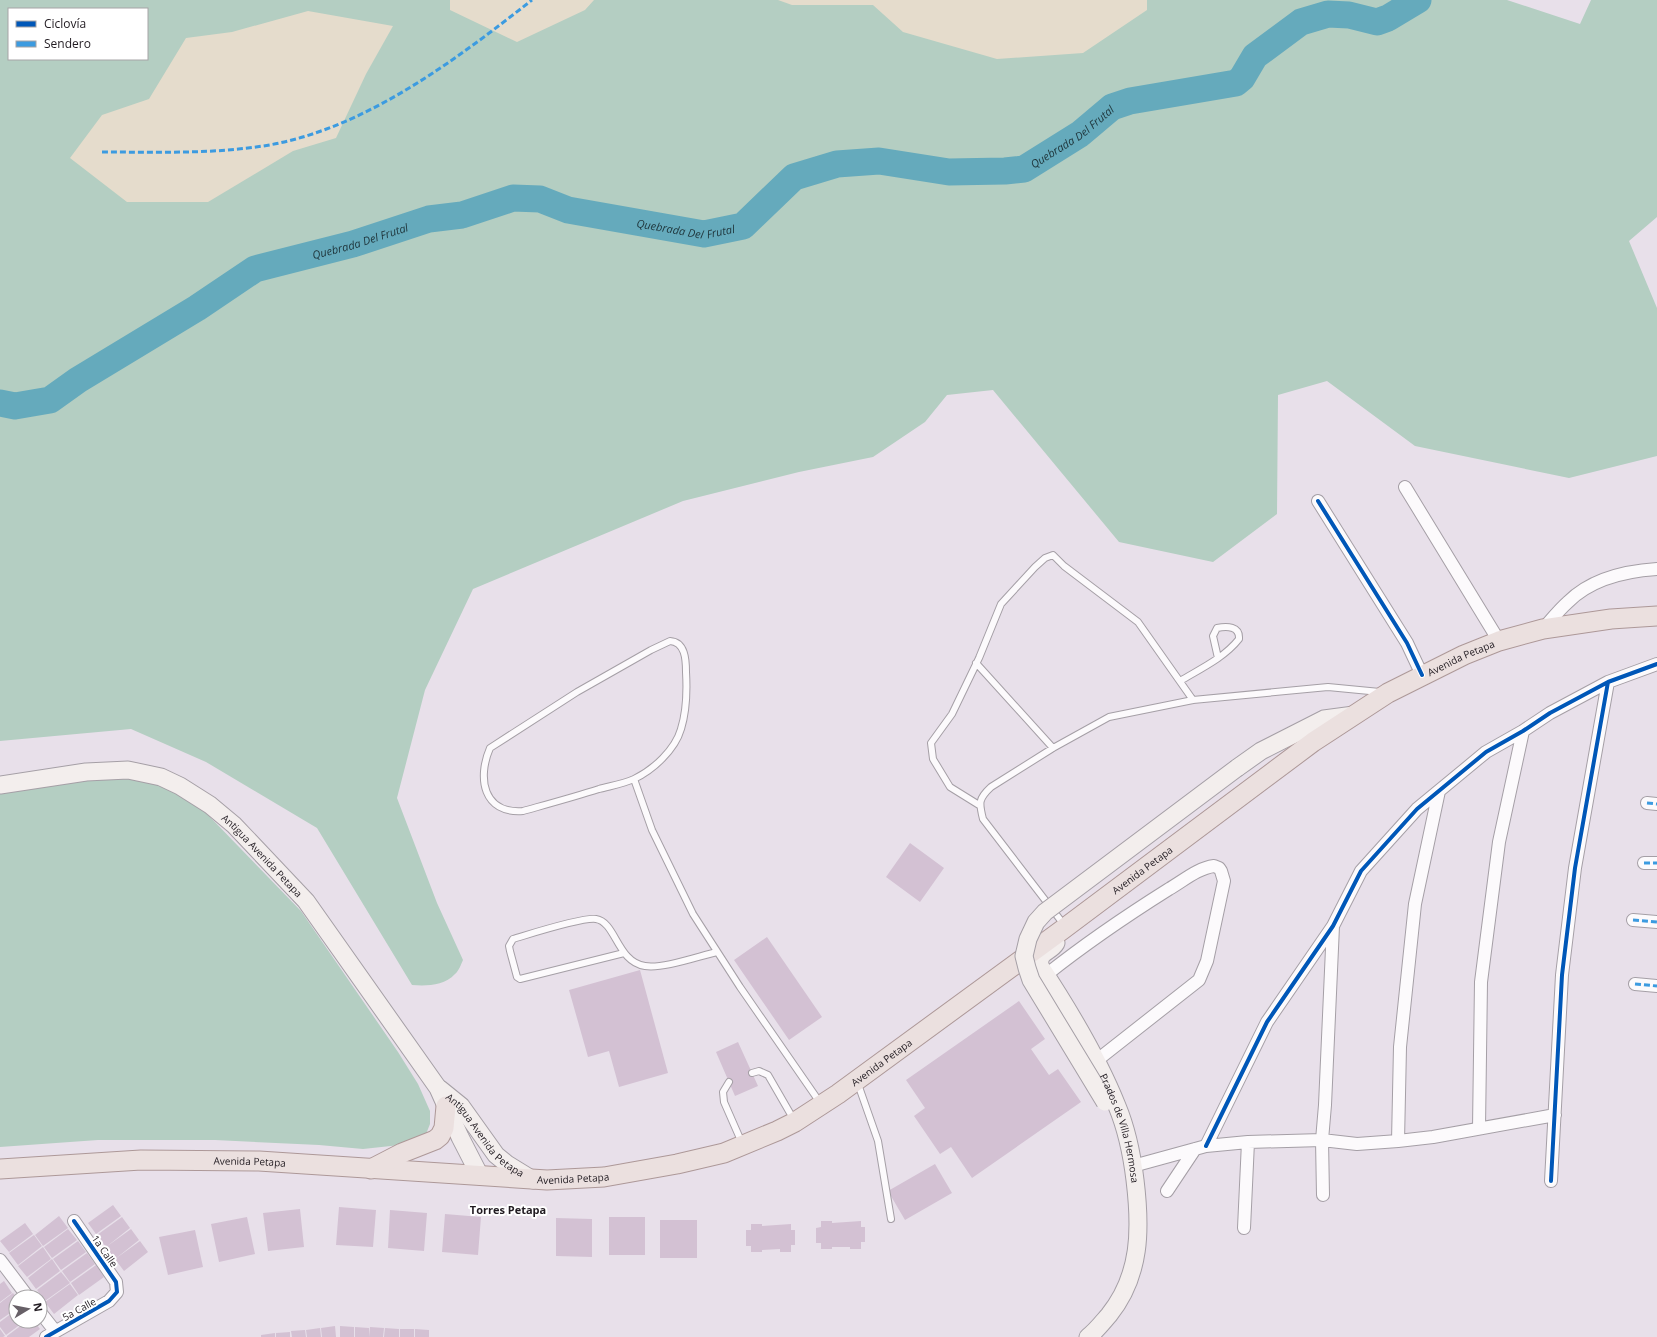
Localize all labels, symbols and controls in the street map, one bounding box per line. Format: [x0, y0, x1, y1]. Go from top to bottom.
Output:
legend [8, 8, 148, 60]
text: Ciclovía [44, 15, 86, 32]
text: Sendero [44, 35, 91, 52]
water label: Quebrada Del Frutal [1027, 101, 1117, 171]
water label: Quebrada Del Frutal [636, 215, 736, 241]
water label: Quebrada Del Frutal [310, 219, 410, 262]
street label: Avenida Petapa [1425, 637, 1496, 679]
street label: Antigua Avenida Petapa [219, 811, 306, 900]
street label: Avenida Petapa [1109, 843, 1175, 897]
street label: Avenida Petapa [848, 1035, 915, 1089]
street label: Prados de Villa Hermosa [1097, 1071, 1142, 1184]
street label: Antigua Avenida Petapa [443, 1090, 527, 1180]
street label: Avenida Petapa [213, 1154, 286, 1170]
street label: Avenida Petapa [536, 1169, 610, 1187]
district label: Torres Petapa [470, 1202, 546, 1217]
street label: 1a Calle [89, 1232, 121, 1270]
north arrow [8, 1289, 48, 1329]
street label: 5a Calle [60, 1294, 99, 1324]
text: N [30, 1301, 47, 1313]

